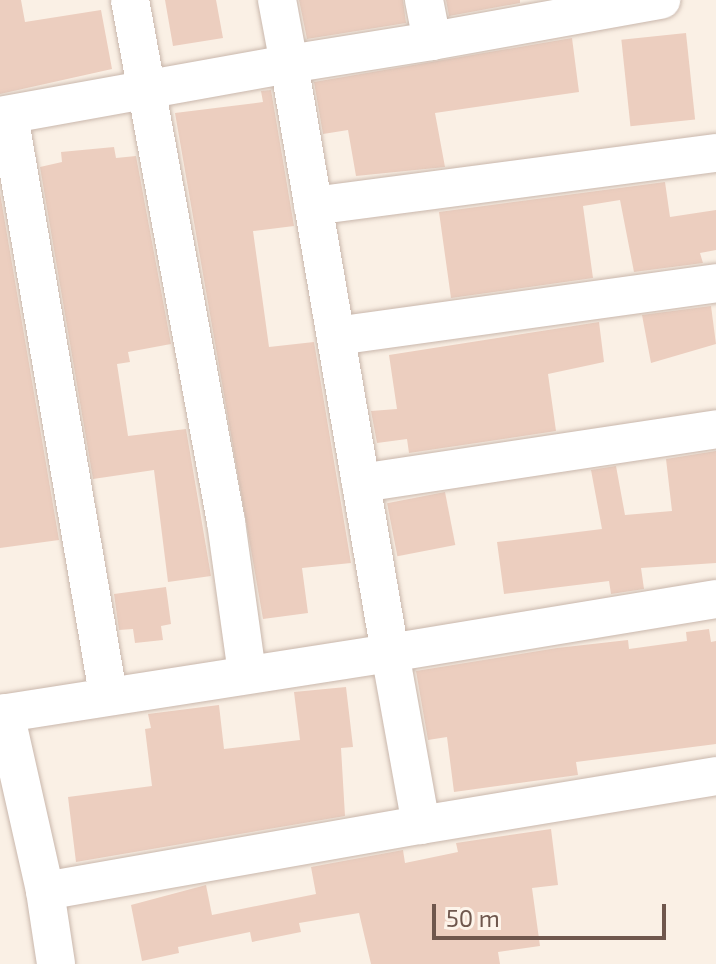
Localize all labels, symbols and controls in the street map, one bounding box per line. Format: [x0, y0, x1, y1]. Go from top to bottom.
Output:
scale bar [436, 888, 670, 938]
text: 50 m [446, 903, 500, 932]

